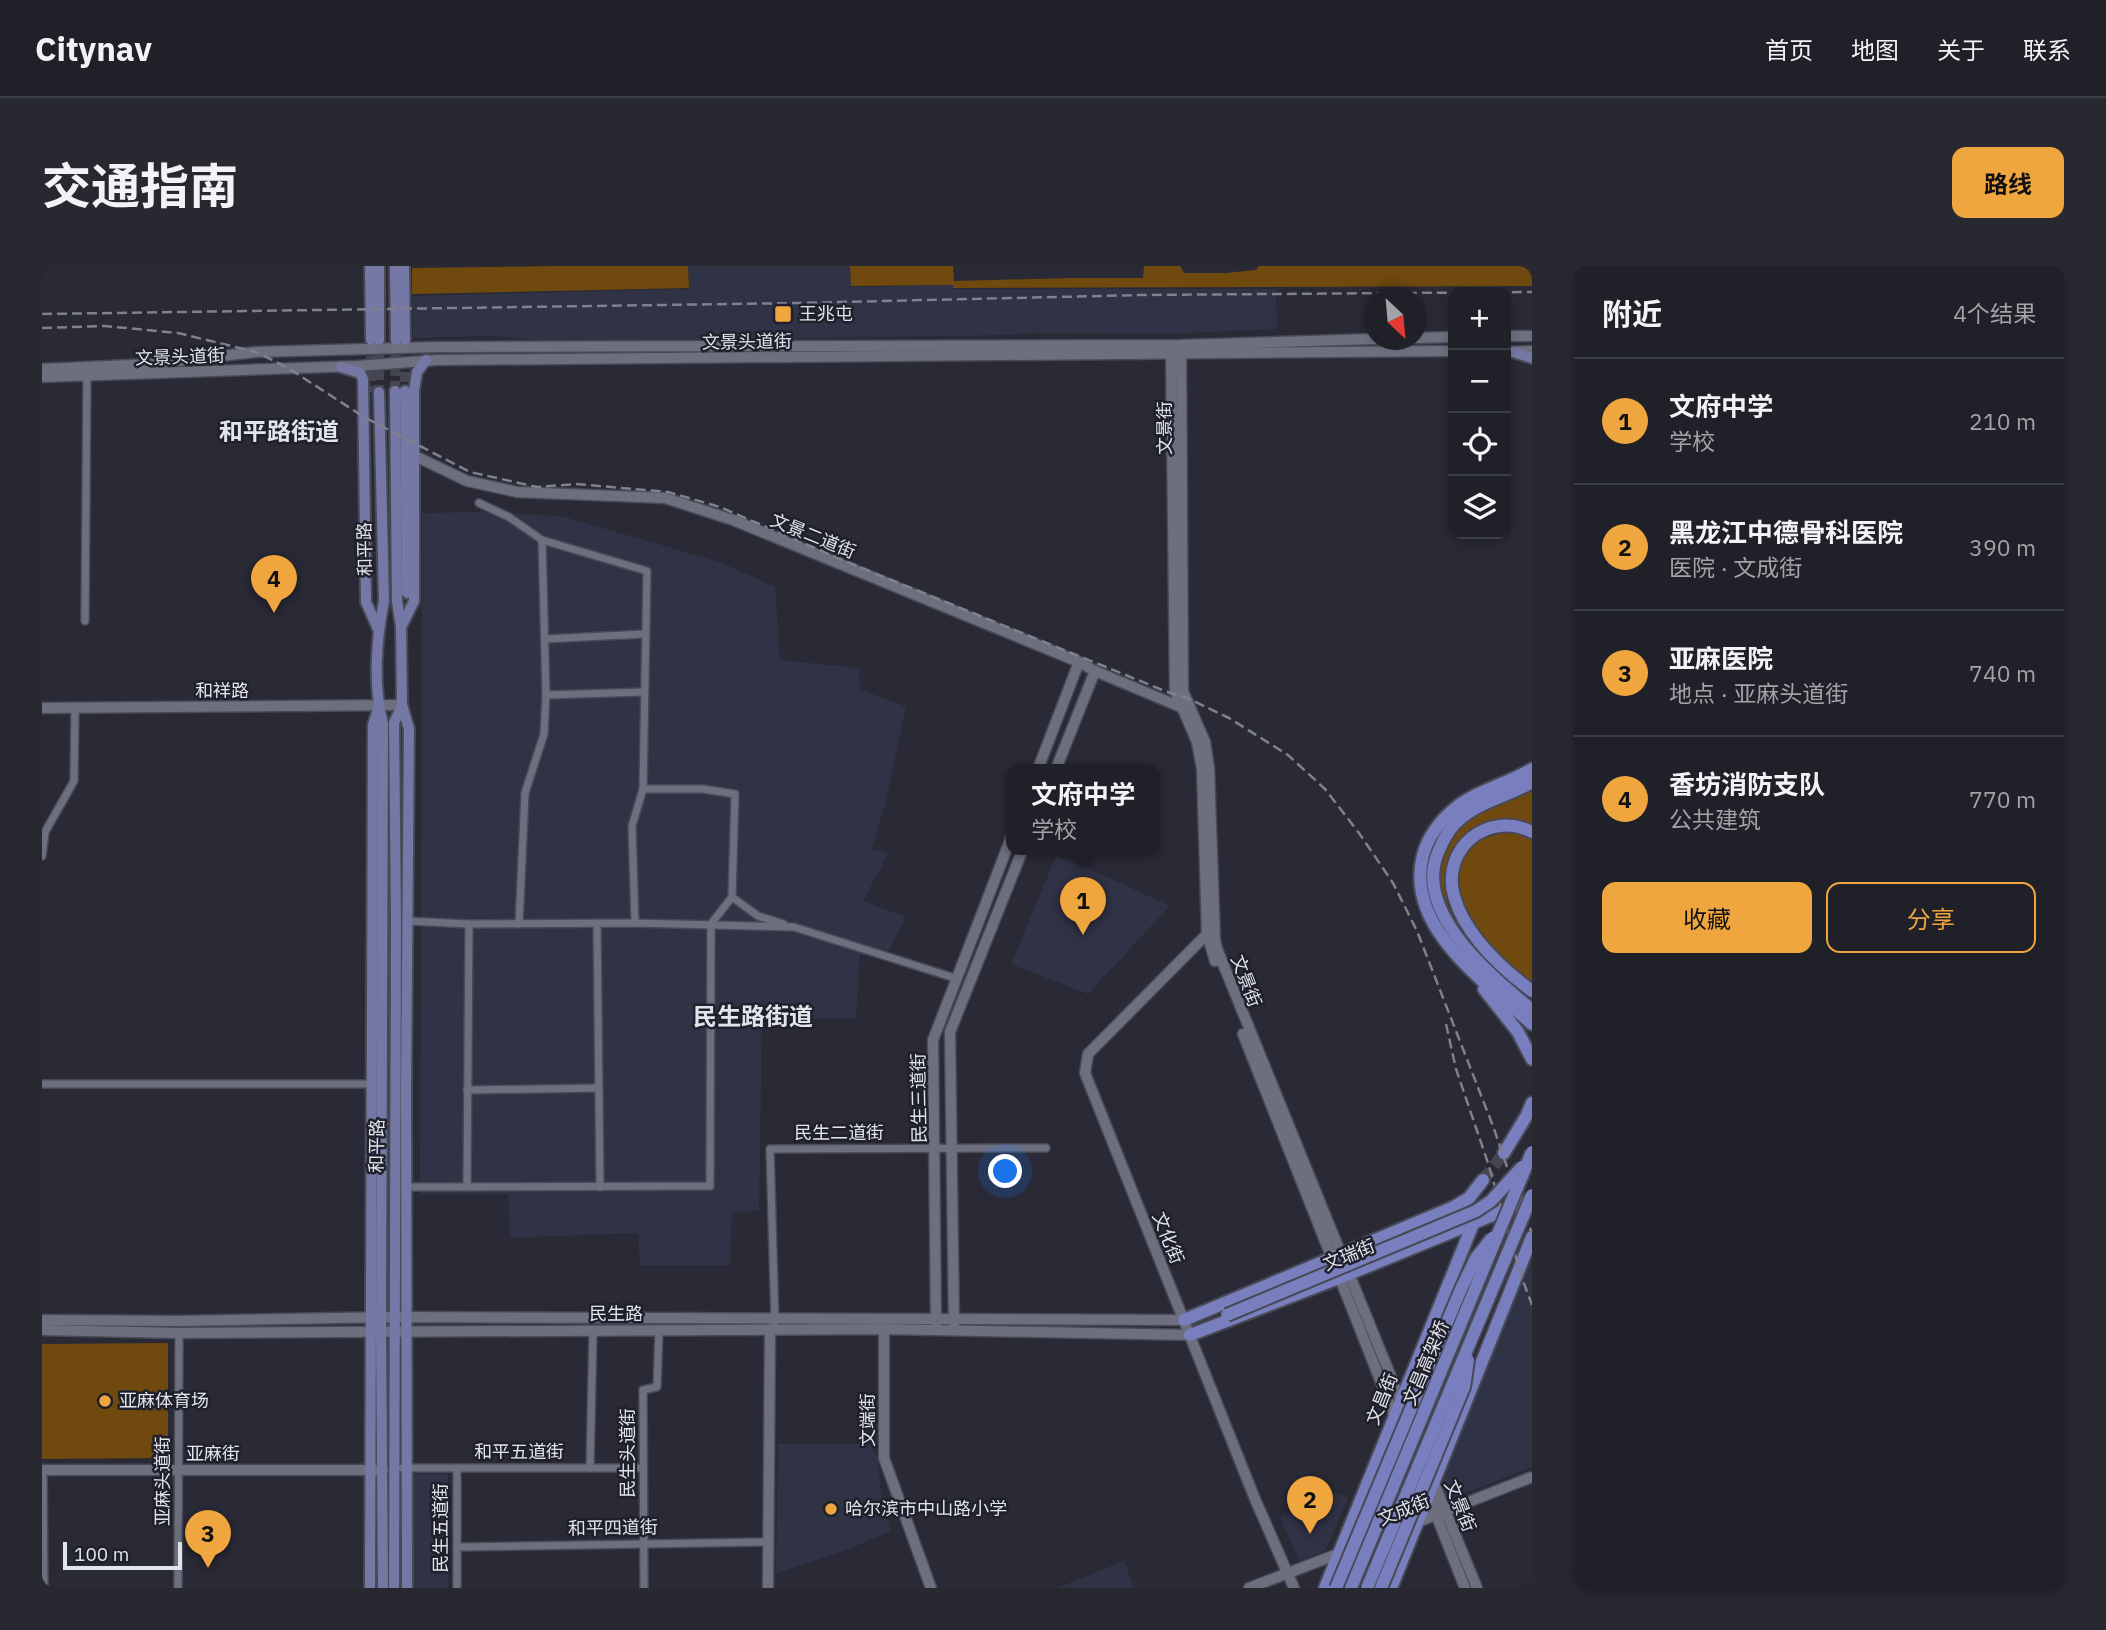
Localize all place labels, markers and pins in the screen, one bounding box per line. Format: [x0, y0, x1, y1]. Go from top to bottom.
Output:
place label: 王兆屯 [799, 302, 853, 325]
marker: 王兆屯 [773, 304, 793, 324]
pin: 4 [251, 555, 297, 613]
pin: 1 [1060, 877, 1106, 935]
place label: 亚麻体育场 [119, 1389, 209, 1412]
marker: 亚麻体育场 [97, 1393, 113, 1409]
pin: 2 [1287, 1476, 1333, 1534]
place label: 哈尔滨市中山路小学 [845, 1497, 1007, 1520]
marker: 哈尔滨市中山路小学 [823, 1501, 839, 1517]
pin: 3 [185, 1510, 231, 1568]

